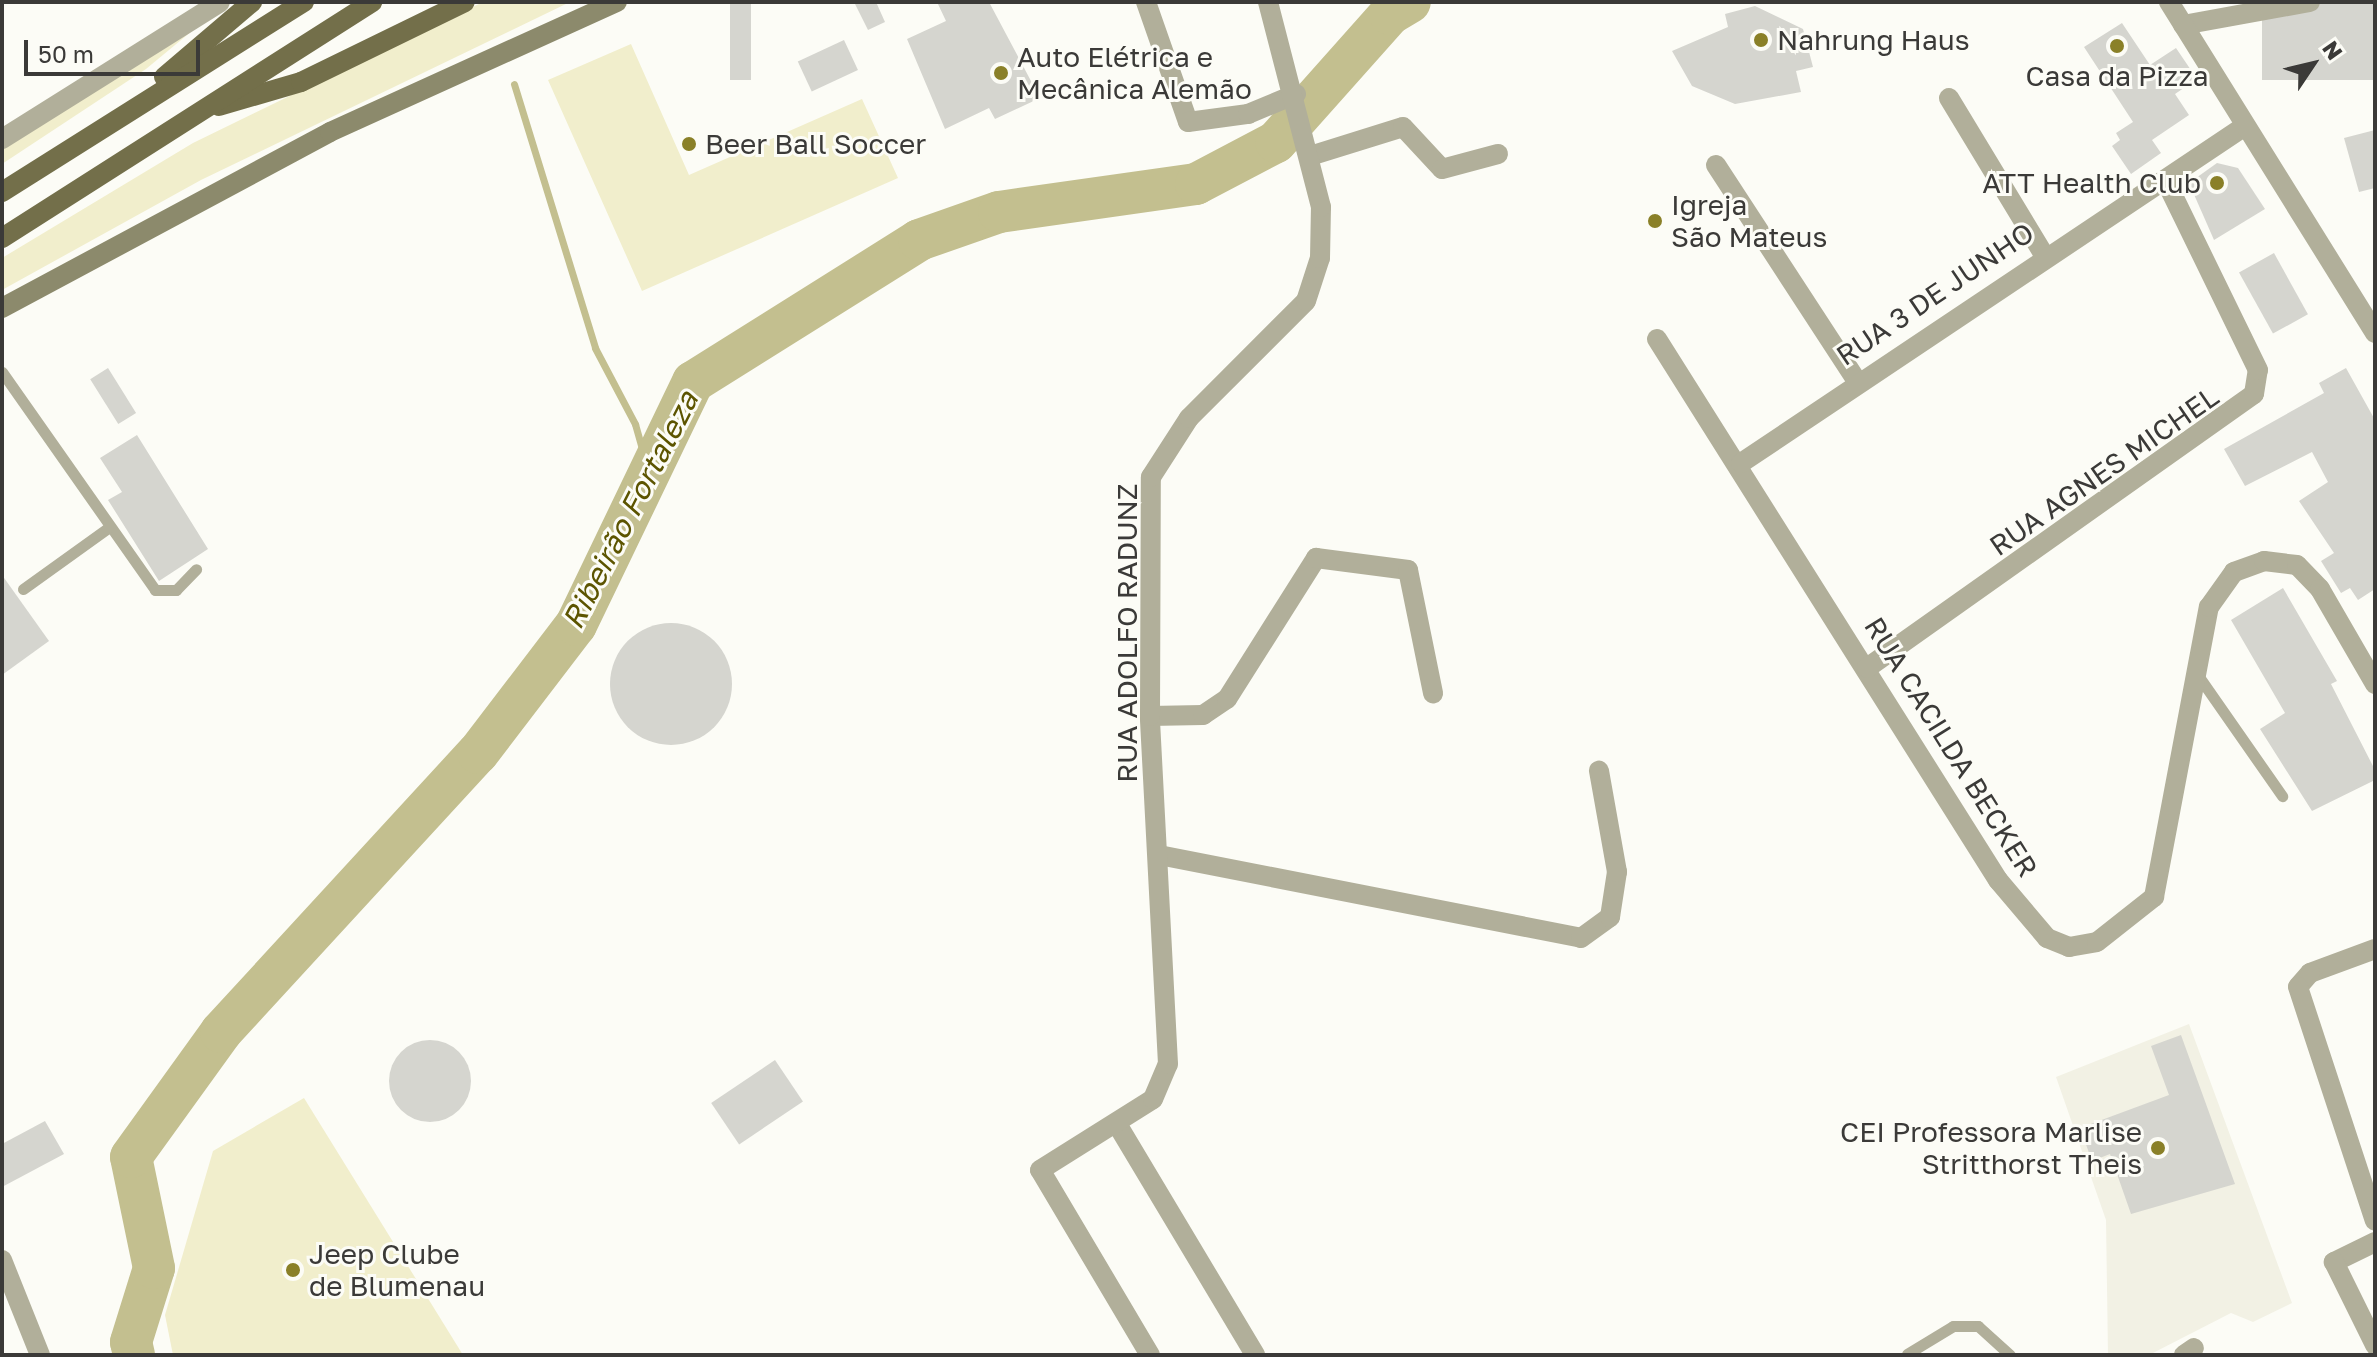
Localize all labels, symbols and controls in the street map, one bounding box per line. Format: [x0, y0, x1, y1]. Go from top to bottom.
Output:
place label: Nahrung Haus [1777, 23, 1969, 57]
scale bar [28, 24, 204, 74]
north arrow [2273, 24, 2353, 104]
marker: Nahrung Haus [1752, 31, 1770, 49]
text: N [2317, 35, 2349, 65]
marker: Casa da Pizza [2108, 37, 2126, 55]
text: 50 m [38, 39, 94, 68]
place label: Auto Elétrica e Mecânica Alemão [1017, 40, 1252, 106]
place label: Casa da Pizza [2025, 59, 2209, 93]
marker: Auto Elétrica e Mecânica Alemão [992, 64, 1010, 82]
place label: Beer Ball Soccer [705, 127, 926, 161]
marker: Beer Ball Soccer [680, 135, 698, 153]
place label: ATT Health Club [1982, 166, 2201, 200]
marker: ATT Health Club [2208, 174, 2226, 192]
place label: Igreja São Mateus [1671, 188, 1827, 254]
marker: Igreja São Mateus [1646, 212, 1664, 230]
street label: RUA 3 DE JUNHO [1830, 216, 2040, 372]
street label: RUA AGNES MICHEL [1983, 379, 2225, 563]
water label: Ribeirão Fortaleza [555, 385, 705, 635]
street label: RUA ADOLFO RADUNZ [1110, 483, 1144, 783]
street label: RUA CACILDA BECKER [1857, 611, 2045, 883]
place label: CEI Professora Marlise Stritthorst Theis [1840, 1115, 2142, 1181]
marker: CEI Professora Marlise Stritthorst Theis [2149, 1139, 2167, 1157]
place label: Jeep Clube de Blumenau [309, 1237, 485, 1303]
marker: Jeep Clube de Blumenau [284, 1261, 302, 1279]

